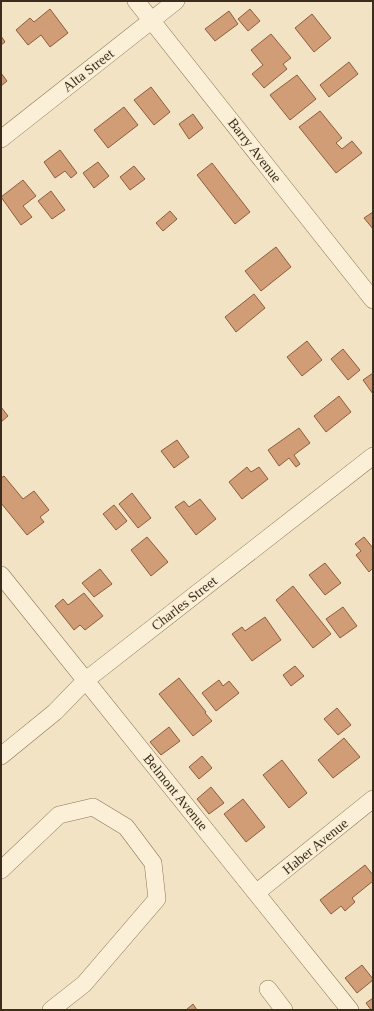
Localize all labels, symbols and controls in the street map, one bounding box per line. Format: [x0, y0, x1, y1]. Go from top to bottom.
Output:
street label: Alta Street [60, 46, 117, 95]
street label: Barry Avenue [225, 115, 284, 185]
street label: Charles Street [149, 573, 220, 634]
street label: Belmont Avenue [140, 751, 211, 833]
street label: Haber Avenue [280, 816, 351, 877]

